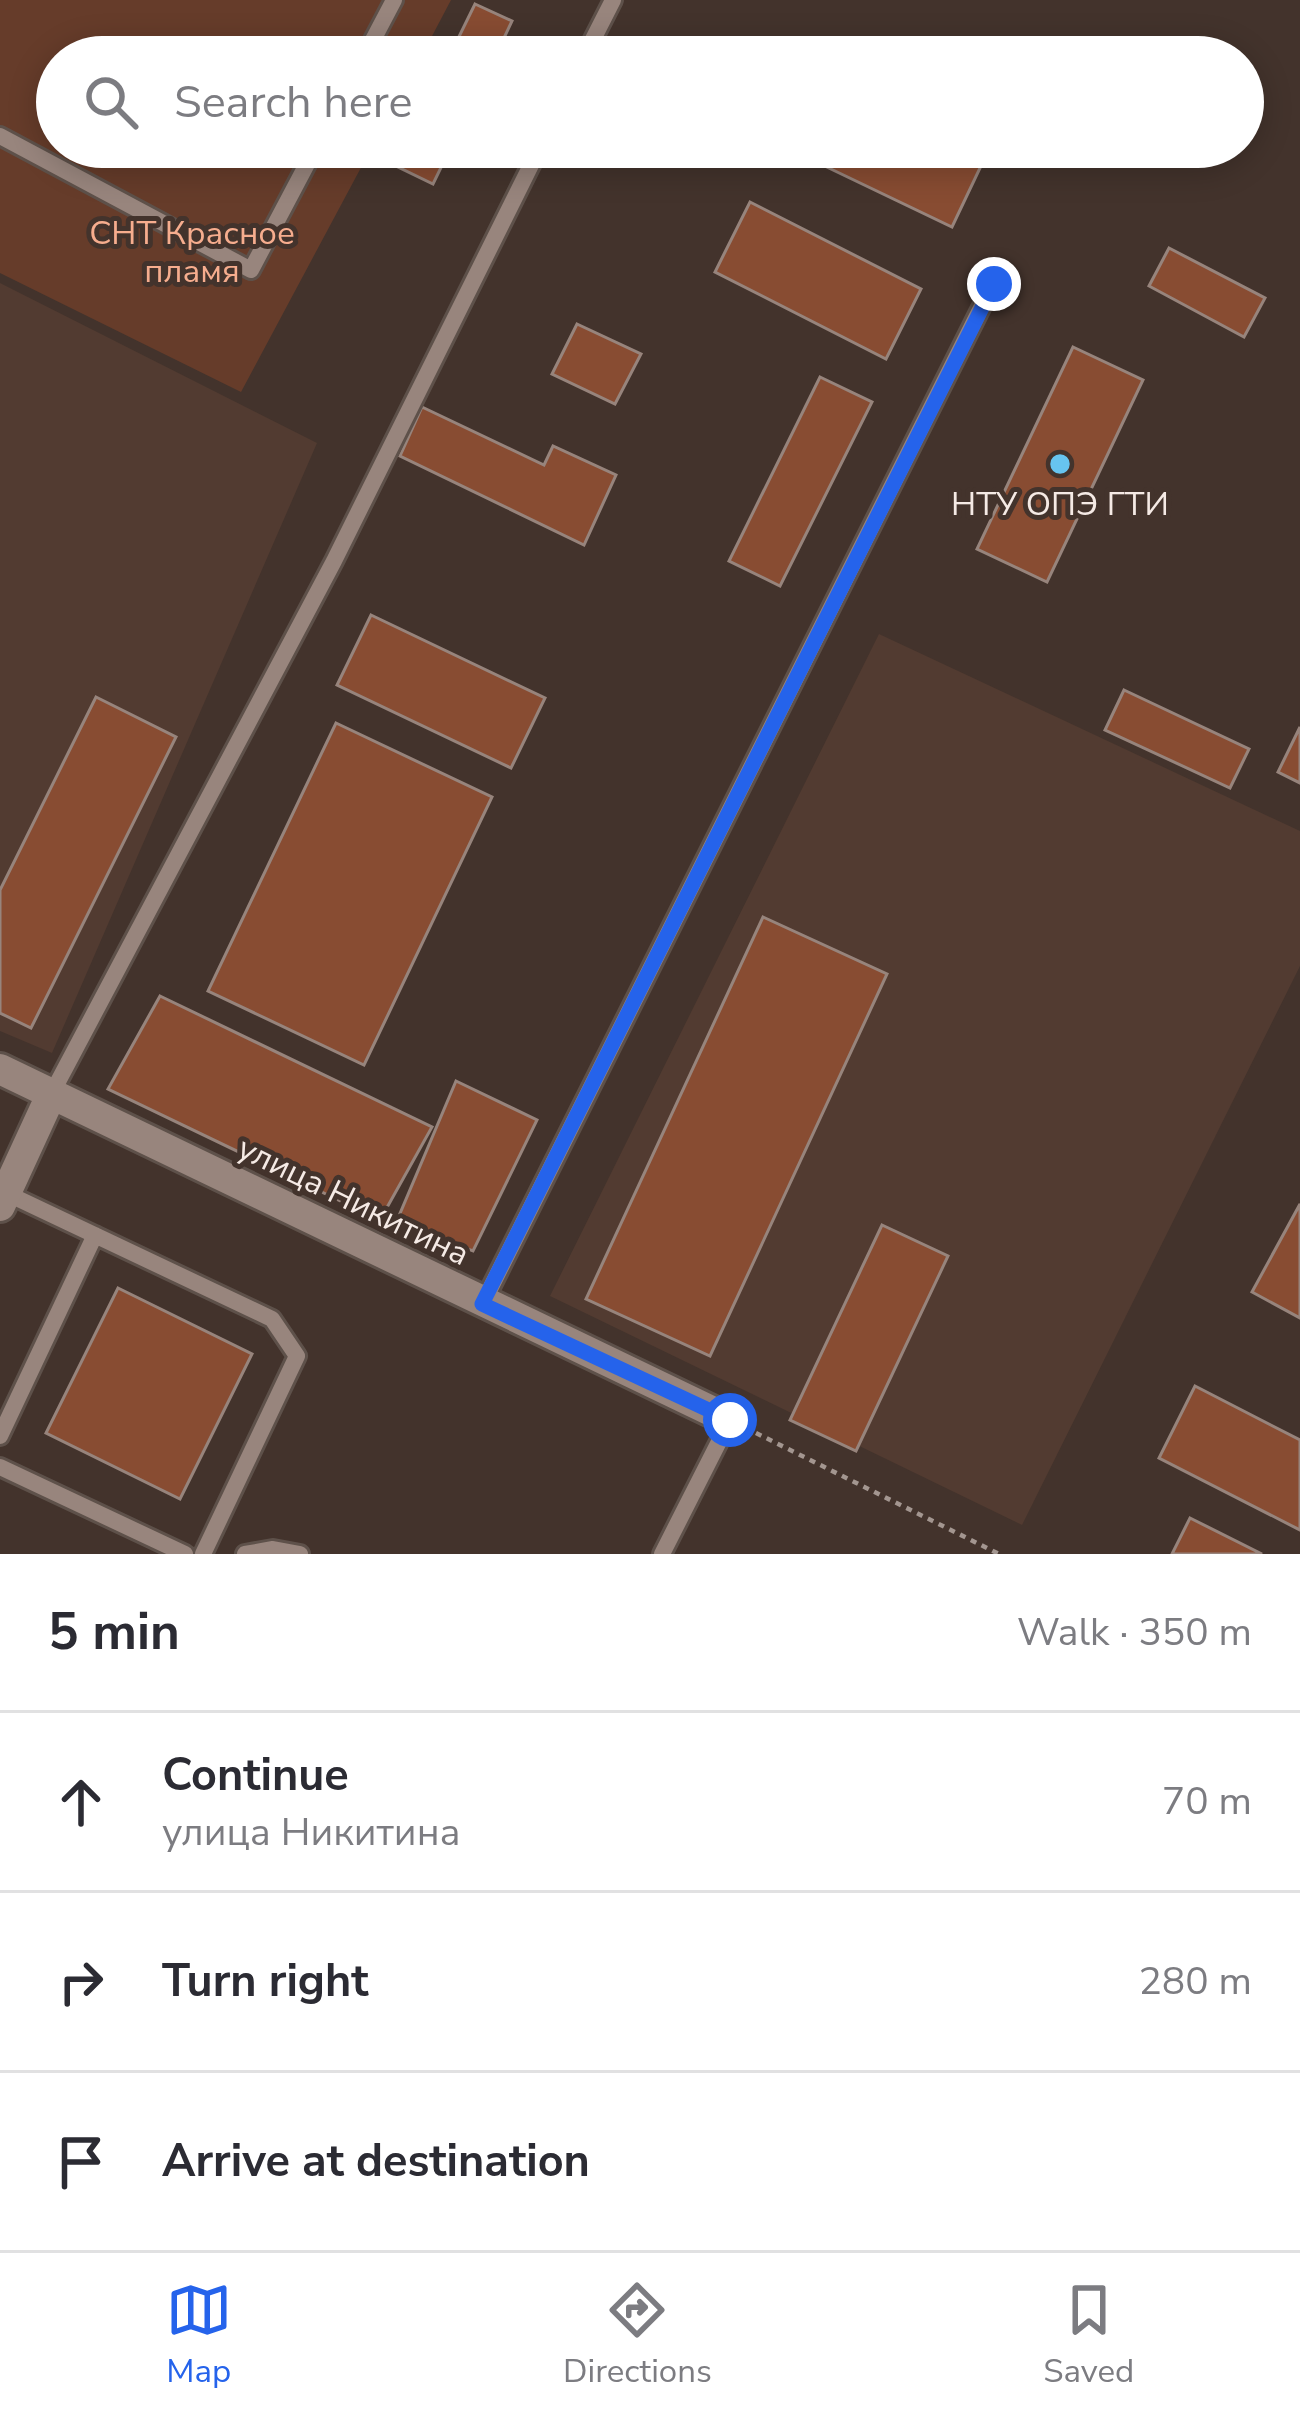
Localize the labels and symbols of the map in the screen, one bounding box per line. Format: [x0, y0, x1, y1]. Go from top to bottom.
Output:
park label: СНТ Красное пламя [89, 211, 295, 294]
route end [967, 257, 1021, 311]
marker: НТУ ОПЭ ГТИ [1047, 451, 1073, 477]
place label: НТУ ОПЭ ГТИ [951, 482, 1169, 527]
street label: улица Никитина [230, 1126, 477, 1277]
route start [703, 1393, 757, 1447]

